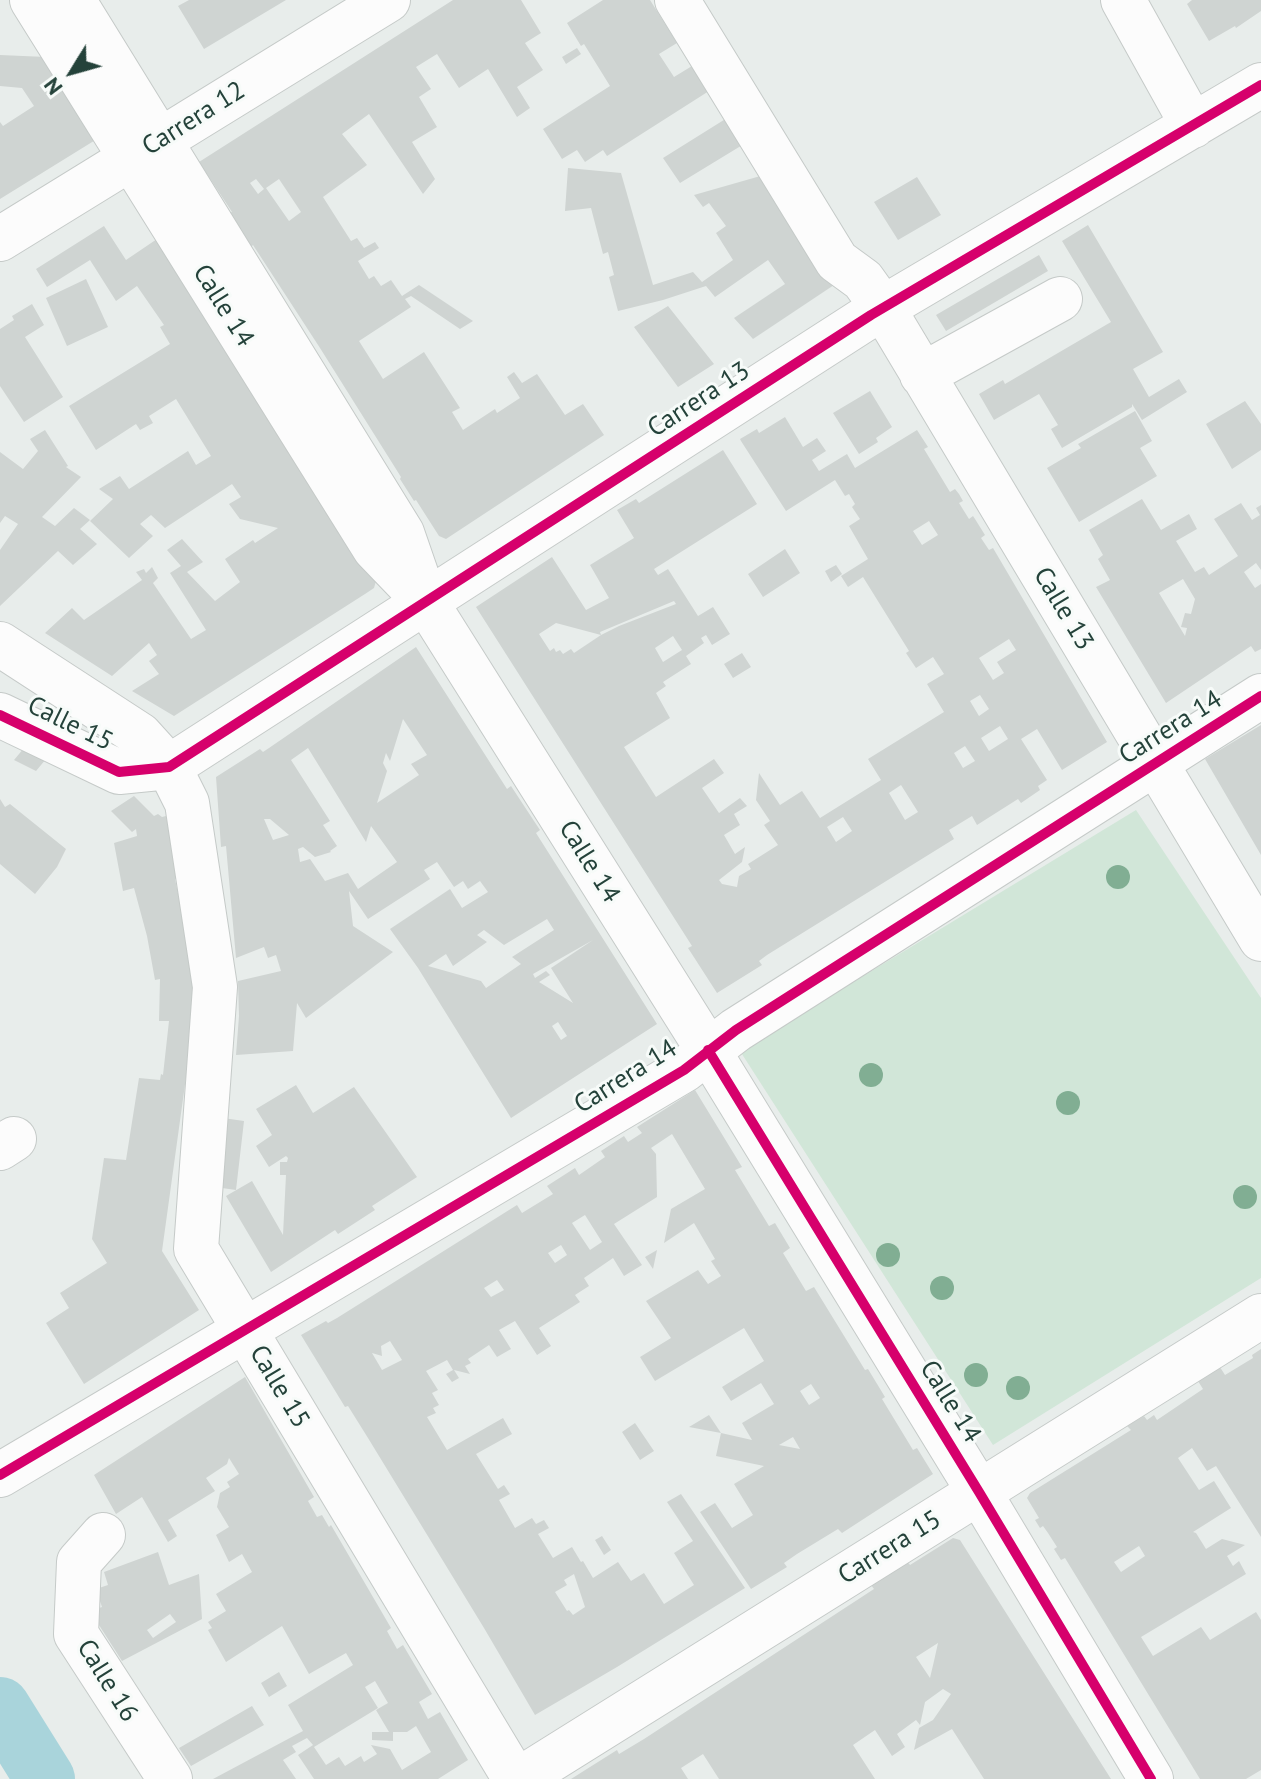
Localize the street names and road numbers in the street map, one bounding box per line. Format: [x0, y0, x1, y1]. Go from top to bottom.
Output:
street label: Carrera 12 [137, 75, 251, 163]
street label: Calle 14 [186, 259, 260, 353]
street label: Carrera 13 [642, 356, 756, 444]
street label: Calle 13 [1026, 562, 1100, 656]
street label: Carrera 14 [1114, 684, 1228, 772]
street label: Calle 15 [22, 690, 118, 758]
street label: Calle 14 [552, 815, 626, 909]
street label: Carrera 14 [569, 1033, 683, 1121]
street label: Calle 15 [242, 1340, 316, 1434]
street label: Calle 14 [913, 1355, 987, 1449]
street label: Carrera 15 [833, 1504, 947, 1592]
street label: Calle 16 [70, 1634, 144, 1728]

